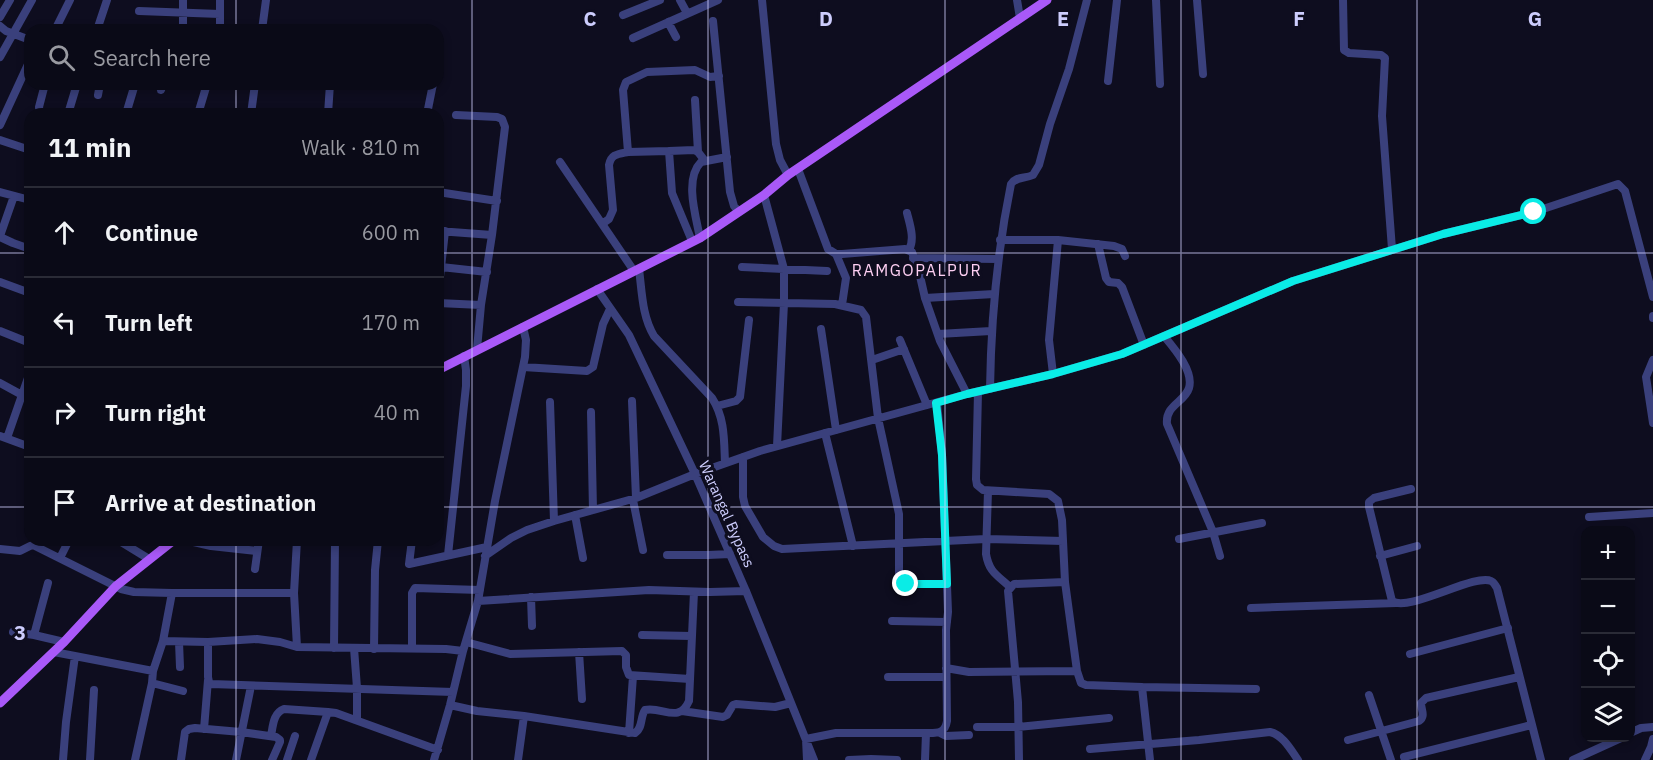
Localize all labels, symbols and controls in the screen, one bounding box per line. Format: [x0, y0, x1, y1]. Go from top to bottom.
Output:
text: C [583, 5, 597, 32]
text: D [819, 5, 833, 32]
text: E [1057, 5, 1069, 32]
text: F [1293, 5, 1305, 32]
text: G [1528, 5, 1542, 32]
search box [24, 24, 444, 90]
icon: search [45, 41, 78, 74]
text: Search here [93, 43, 211, 72]
text: 11 min [48, 130, 132, 164]
text: Walk · 810 m [302, 134, 420, 161]
route start [1520, 198, 1546, 224]
icon: ahead [48, 216, 81, 249]
text: Continue [105, 218, 198, 247]
text: 600 m [362, 219, 420, 246]
district label: RAMGOPALPUR [852, 260, 982, 280]
icon: left [48, 306, 81, 339]
text: Turn left [105, 308, 193, 337]
text: 170 m [362, 309, 420, 336]
icon: right [48, 396, 81, 429]
text: Turn right [105, 398, 206, 427]
text: 40 m [374, 399, 420, 426]
street label: Warangal Bypass [695, 458, 759, 570]
icon: arrive [48, 486, 81, 519]
text: Arrive at destination [105, 488, 316, 517]
map controls [1581, 526, 1635, 742]
button: + [1581, 526, 1635, 580]
route end [892, 570, 918, 596]
button: − [1581, 580, 1635, 634]
text: 3 [14, 619, 26, 646]
button: locate [1581, 634, 1635, 688]
button: layers [1581, 688, 1635, 742]

